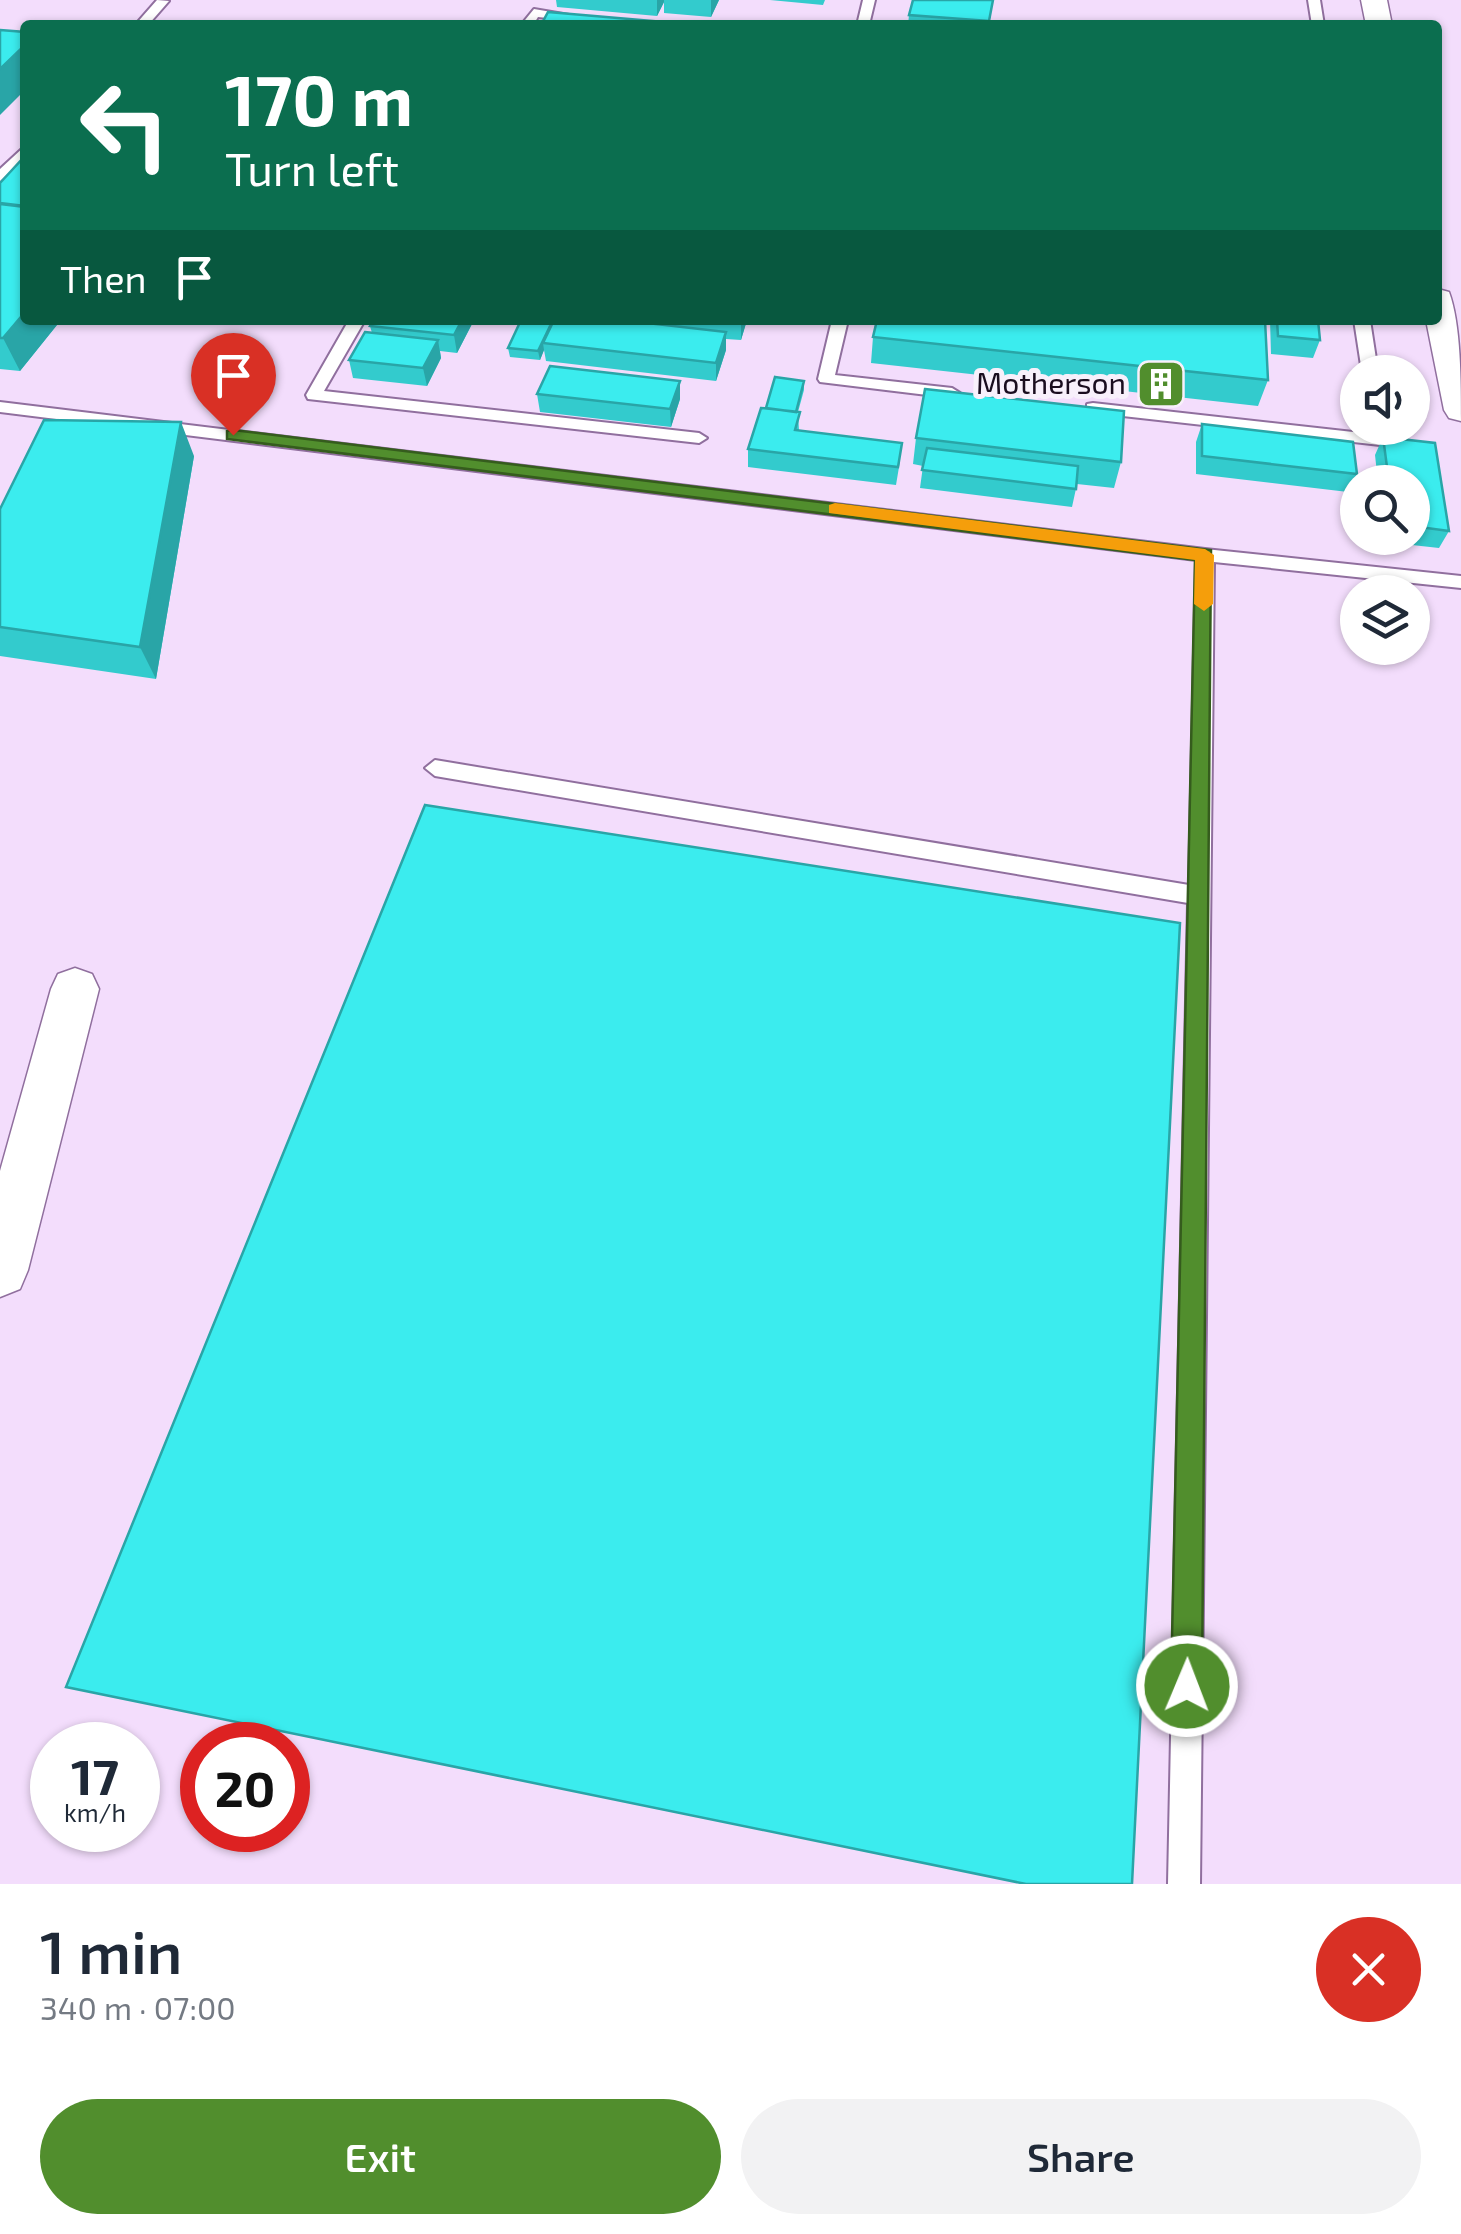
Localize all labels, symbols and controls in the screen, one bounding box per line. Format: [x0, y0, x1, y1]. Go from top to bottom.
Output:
text: 170 m [225, 56, 413, 140]
icon: left [60, 60, 190, 190]
text: Turn left [225, 141, 399, 195]
icon: arrive [167, 250, 222, 305]
text: Then [60, 255, 147, 301]
pin [191, 333, 276, 436]
icon: arrive [206, 348, 261, 403]
map controls [1340, 355, 1430, 665]
button: sound [1340, 355, 1430, 445]
building icon: Motherson [1135, 358, 1187, 410]
place label: Motherson [976, 364, 1126, 400]
button: search [1340, 465, 1430, 555]
button: layers [1340, 575, 1430, 665]
position arrow [1135, 1634, 1239, 1738]
speed limit sign: 20 [180, 1722, 310, 1852]
text: 17 [71, 1745, 119, 1805]
text: km/h [64, 1797, 126, 1827]
text: 1 min [40, 1914, 182, 1986]
button: close [1316, 1917, 1421, 2022]
text: 340 m · 07:00 [40, 1988, 236, 2026]
button: Exit [40, 2099, 721, 2214]
button: Share [741, 2099, 1421, 2214]

